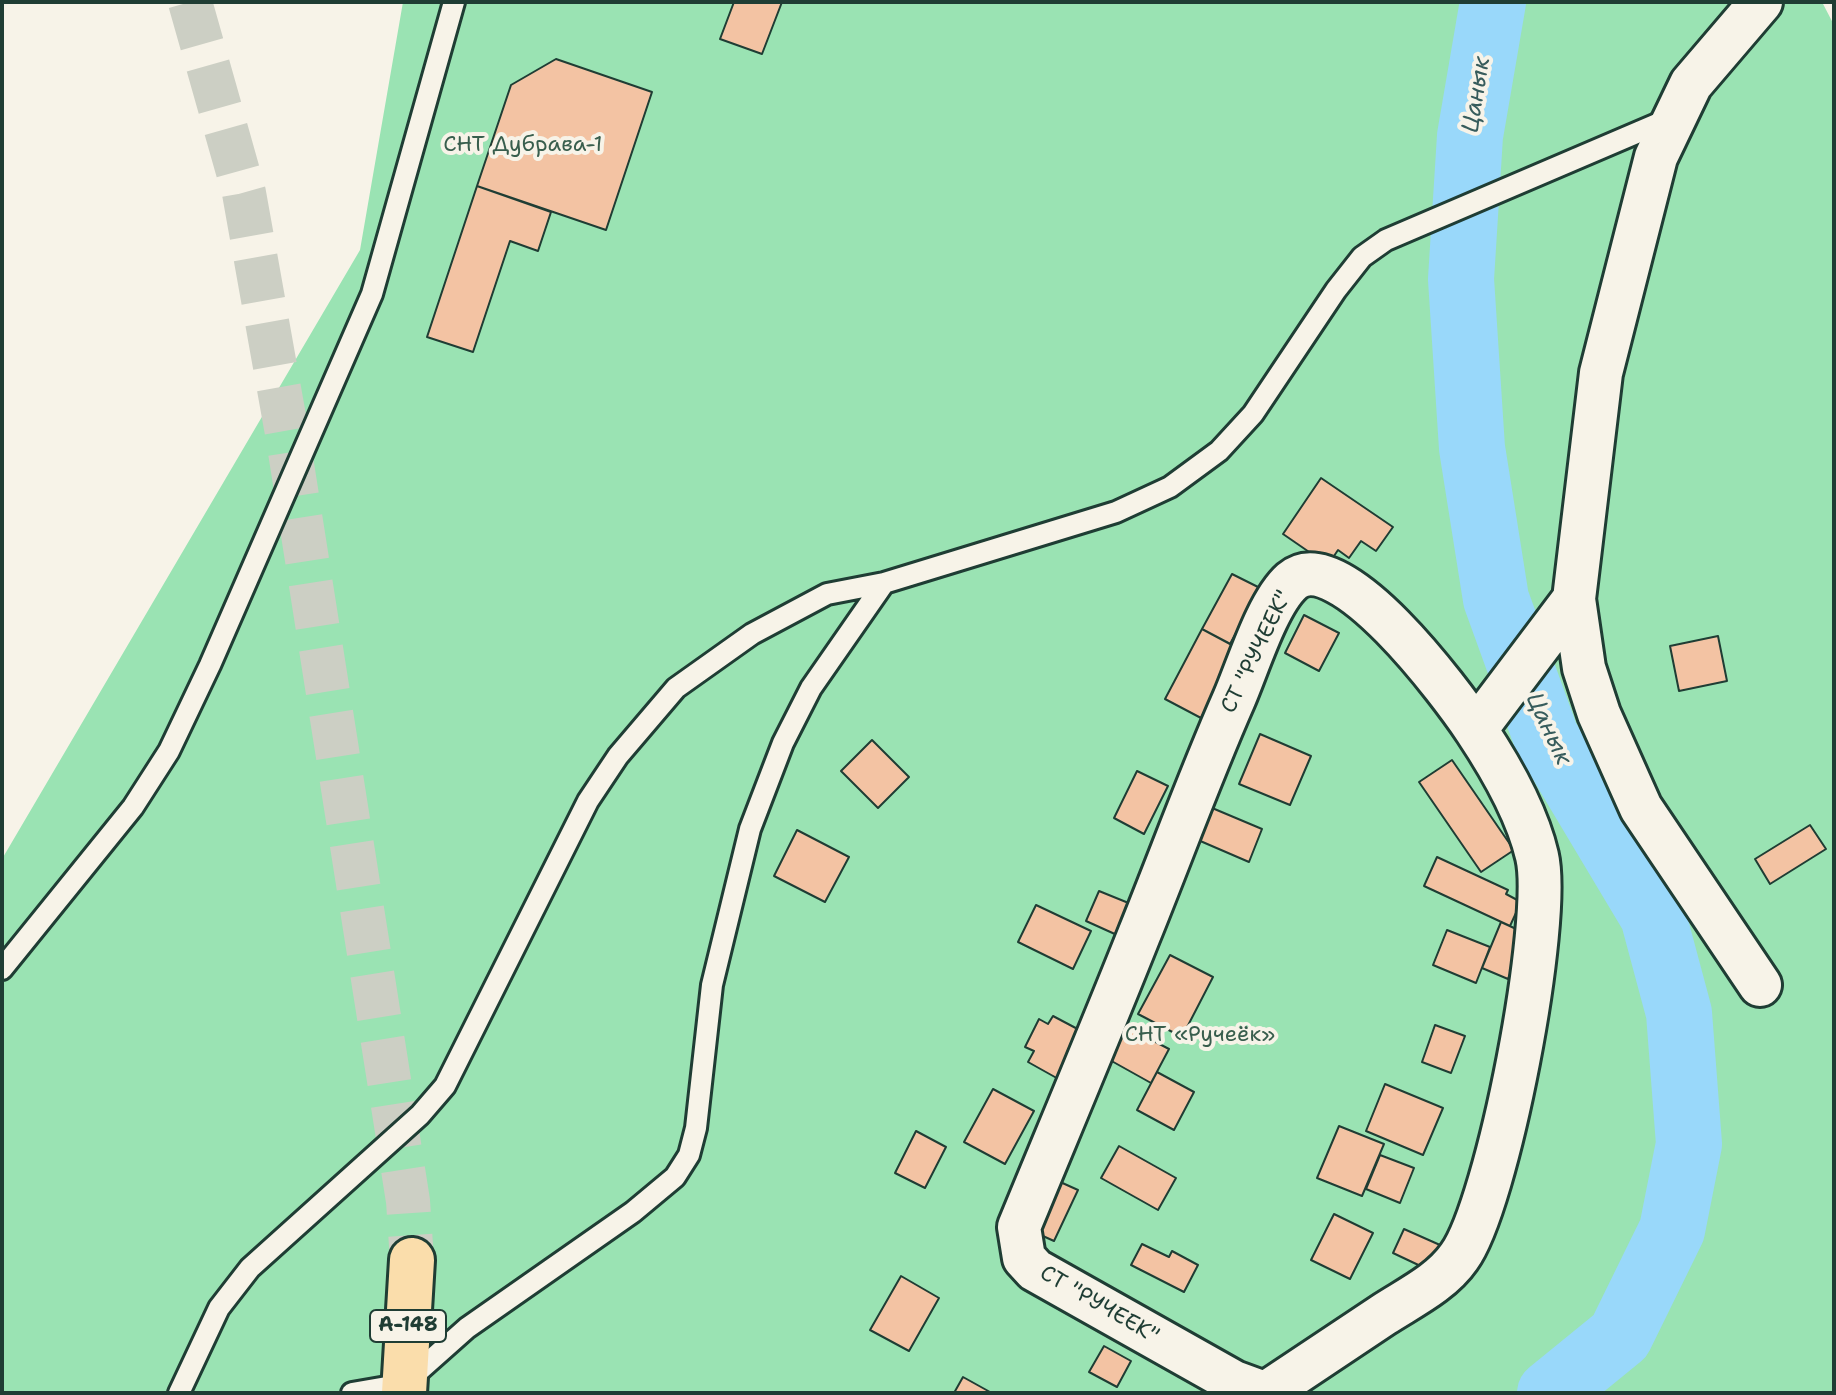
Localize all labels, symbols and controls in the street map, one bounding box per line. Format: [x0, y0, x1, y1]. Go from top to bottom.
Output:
water label: Цанык [1457, 55, 1497, 135]
park label: СНТ Дубрава-1 [443, 132, 603, 158]
street label: СТ "РУЧЕЕК" [1216, 586, 1298, 718]
water label: Цанык [1519, 688, 1577, 770]
park label: СНТ «Ручеёк» [1125, 1022, 1275, 1048]
street label: СТ "РУЧЕЕК" [1035, 1260, 1163, 1350]
road number: А-148 [370, 1310, 446, 1342]

